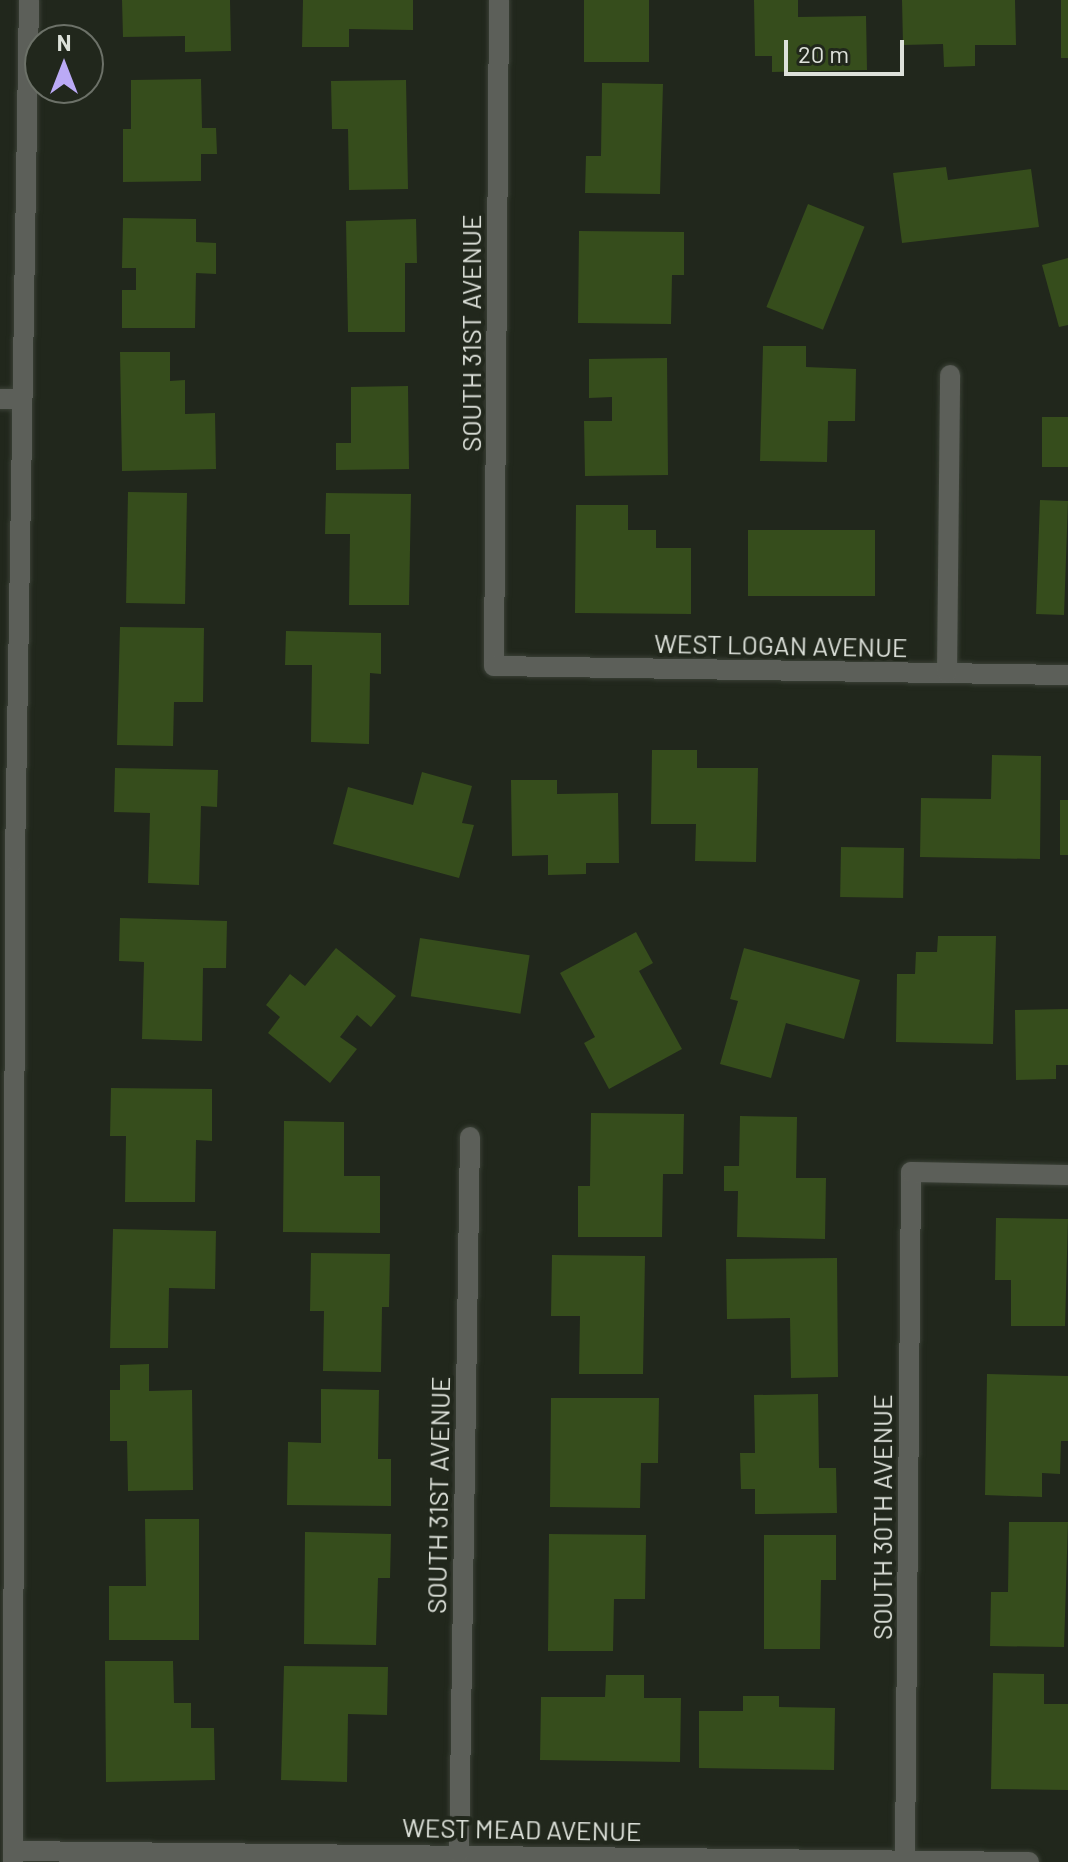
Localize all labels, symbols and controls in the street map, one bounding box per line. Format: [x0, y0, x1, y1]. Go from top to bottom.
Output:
north arrow [24, 24, 104, 104]
scale bar [788, 24, 908, 74]
text: N [57, 29, 71, 55]
text: 20 m [798, 39, 849, 68]
street label: SOUTH 31ST AVENUE [455, 214, 487, 452]
street label: WEST LOGAN AVENUE [654, 627, 908, 663]
street label: SOUTH 31ST AVENUE [420, 1376, 456, 1614]
street label: SOUTH 30TH AVENUE [866, 1394, 898, 1640]
street label: WEST MEAD AVENUE [402, 1811, 642, 1847]

